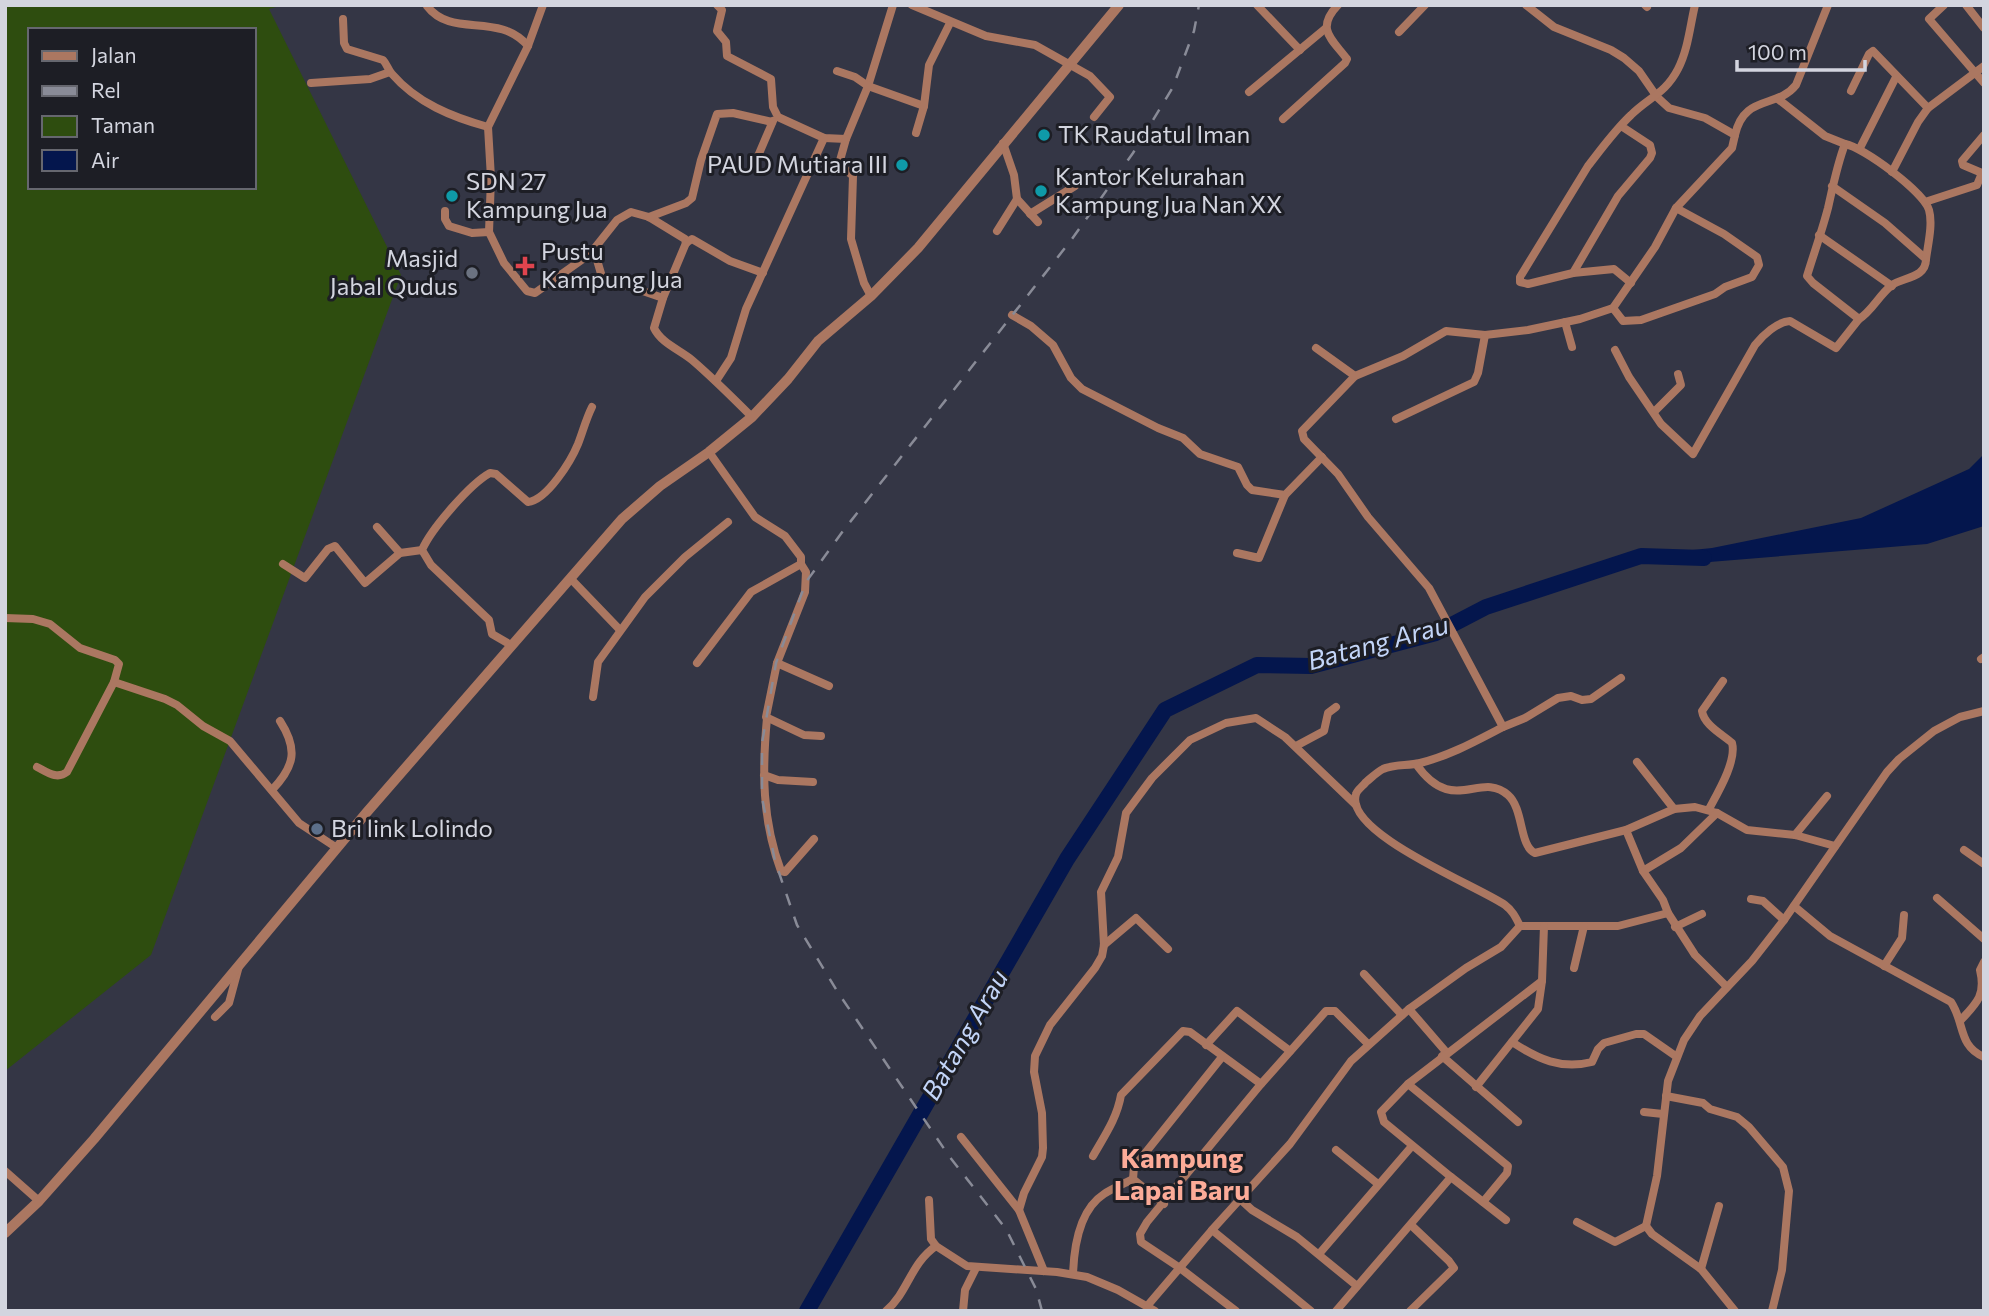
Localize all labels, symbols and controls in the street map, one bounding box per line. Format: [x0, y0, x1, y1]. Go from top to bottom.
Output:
legend [28, 28, 256, 189]
scale bar [1737, 28, 1865, 72]
text: 100 m [1748, 39, 1807, 64]
text: Jalan [91, 42, 136, 67]
text: Rel [91, 77, 121, 102]
text: Taman [91, 112, 155, 137]
place label: TK Raudatul Iman [1058, 119, 1250, 148]
marker: TK Raudatul Iman [1036, 127, 1052, 143]
text: Air [91, 147, 119, 172]
place label: PAUD Mutiara III [707, 149, 888, 178]
marker: PAUD Mutiara III [894, 157, 910, 173]
place label: Kantor Kelurahan Kampung Jua Nan XX [1055, 161, 1283, 218]
place label: SDN 27 Kampung Jua [466, 166, 608, 223]
marker: Kantor Kelurahan Kampung Jua Nan XX [1033, 183, 1049, 199]
marker: SDN 27 Kampung Jua [444, 188, 460, 204]
place label: Pustu Kampung Jua [541, 236, 683, 293]
place label: Masjid Jabal Qudus [330, 243, 458, 300]
marker: Pustu Kampung Jua [515, 256, 535, 276]
marker: Masjid Jabal Qudus [464, 265, 480, 281]
water label: Batang Arau [1304, 608, 1452, 675]
place label: Bri link Lolindo [331, 813, 493, 842]
marker: Bri link Lolindo [309, 821, 325, 837]
water label: Batang Arau [914, 964, 1013, 1105]
district label: Kampung Lapai Baru [1114, 1140, 1250, 1206]

